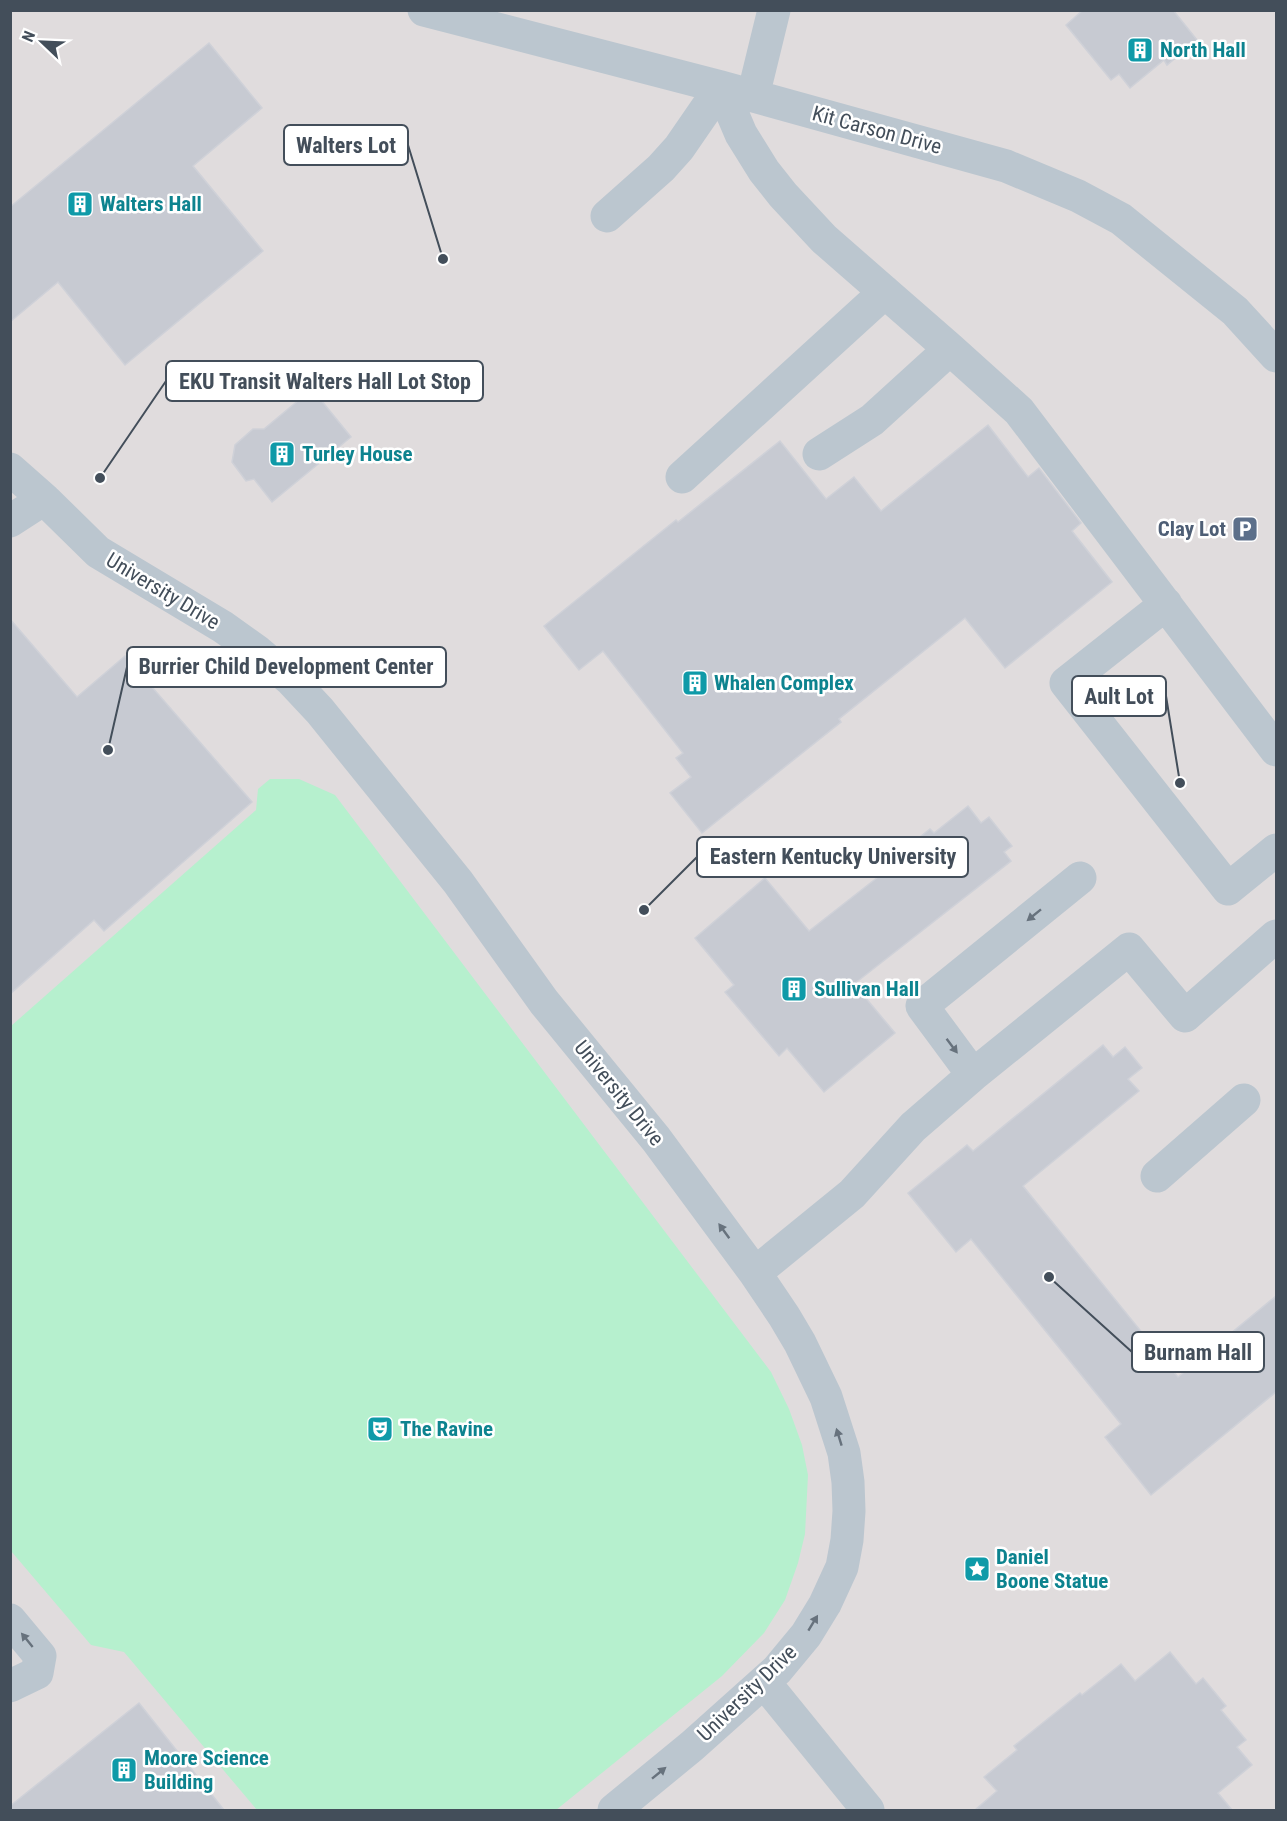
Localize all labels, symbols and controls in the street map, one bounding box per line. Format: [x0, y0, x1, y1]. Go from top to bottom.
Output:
north arrow [12, 12, 72, 72]
text: N [18, 28, 39, 45]
building icon: North Hall [1125, 35, 1155, 65]
place label: North Hall [1160, 38, 1246, 62]
street label: Kit Carson Drive [810, 101, 944, 159]
callout: Walters Lot [284, 125, 408, 165]
text: Walters Lot [296, 133, 396, 158]
building icon: Walters Hall [65, 189, 95, 219]
place label: Walters Hall [100, 192, 202, 216]
callout: EKU Transit Walters Hall Lot Stop [166, 361, 483, 401]
text: EKU Transit Walters Hall Lot Stop [179, 369, 471, 394]
building icon: Turley House [267, 439, 297, 469]
place label: Turley House [302, 442, 413, 466]
parking icon: Clay Lot [1230, 514, 1260, 544]
place label: Clay Lot [1158, 517, 1226, 541]
street label: University Drive [102, 548, 224, 634]
callout: Burrier Child Development Center [127, 647, 446, 687]
text: Burrier Child Development Center [139, 654, 433, 679]
building icon: Whalen Complex [680, 668, 710, 698]
place label: Whalen Complex [714, 671, 854, 695]
callout: Ault Lot [1072, 676, 1166, 716]
text: Ault Lot [1084, 684, 1154, 709]
callout: Eastern Kentucky University [697, 837, 968, 877]
text: Eastern Kentucky University [710, 844, 956, 869]
one-way arrow [1027, 908, 1042, 921]
building icon: Sullivan Hall [779, 974, 809, 1004]
place label: Sullivan Hall [814, 977, 919, 1001]
street label: University Drive [569, 1036, 669, 1150]
one-way arrow [945, 1039, 957, 1054]
one-way arrow [718, 1224, 730, 1240]
callout: Burnam Hall [1132, 1332, 1264, 1372]
text: Burnam Hall [1144, 1340, 1252, 1365]
theatre icon: The Ravine [365, 1414, 395, 1444]
place label: The Ravine [400, 1417, 493, 1441]
one-way arrow [834, 1428, 843, 1446]
place label: Daniel Boone Statue [996, 1545, 1108, 1593]
place icon: Daniel Boone Statue [962, 1554, 992, 1584]
one-way arrow [808, 1614, 818, 1631]
one-way arrow [20, 1632, 33, 1648]
street label: University Drive [693, 1640, 801, 1746]
place label: Moore Science Building [144, 1746, 269, 1794]
building icon: Moore Science Building [109, 1755, 139, 1785]
one-way arrow [652, 1768, 667, 1780]

